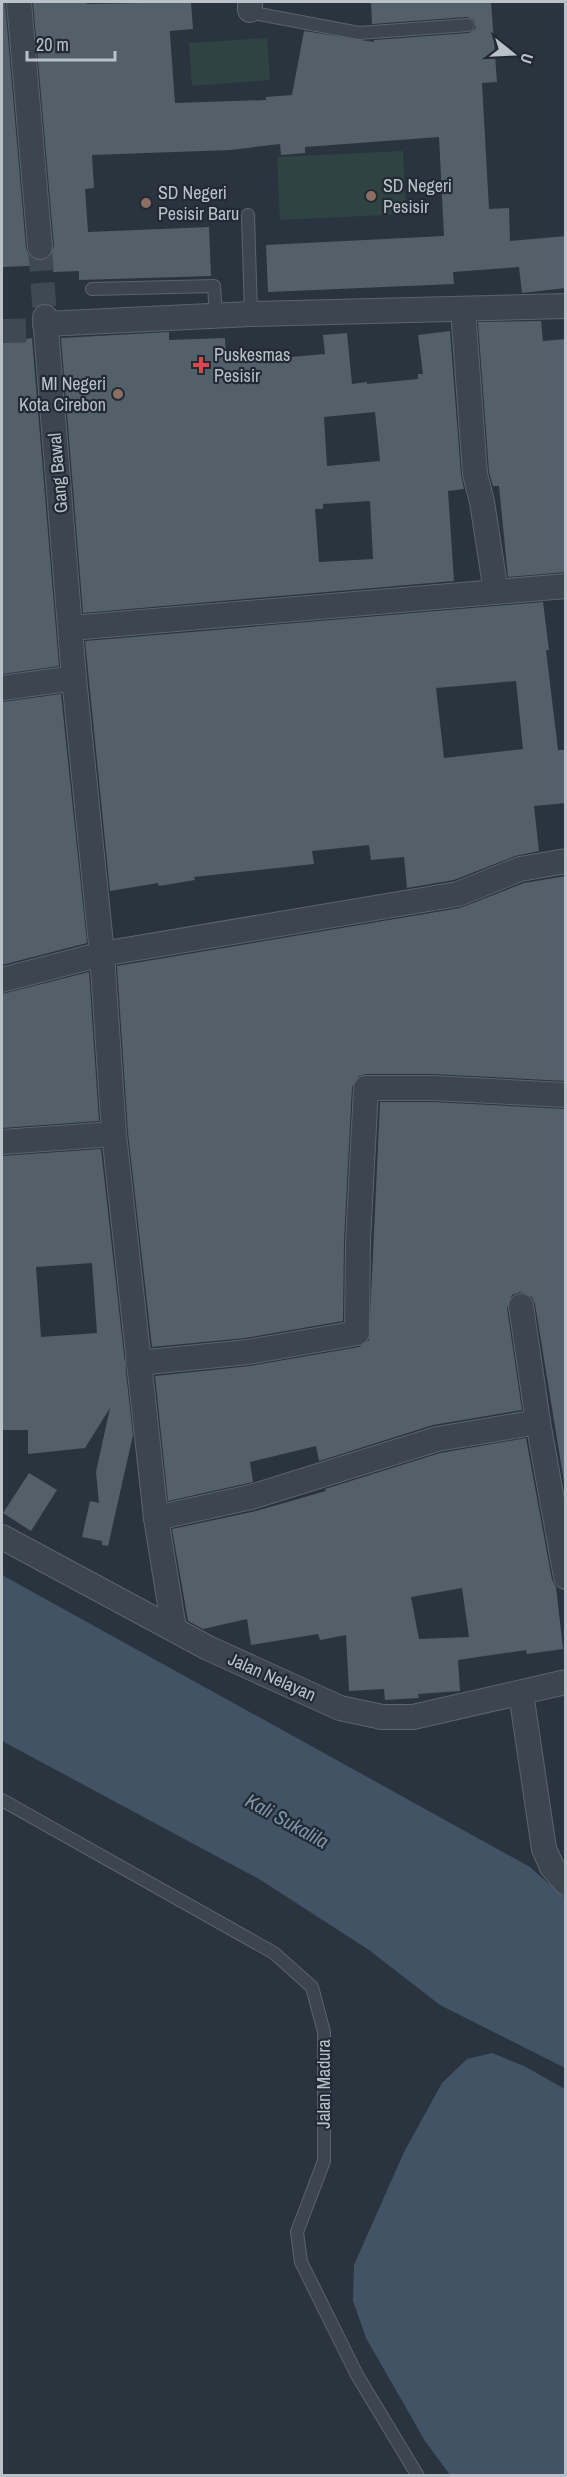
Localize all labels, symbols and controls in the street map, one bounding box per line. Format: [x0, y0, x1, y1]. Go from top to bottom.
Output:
scale bar [27, 24, 116, 62]
north arrow [483, 24, 543, 84]
text: 20 m [36, 32, 69, 57]
text: U [515, 51, 539, 67]
place label: SD Negeri Pesisir [383, 173, 452, 219]
place label: SD Negeri Pesisir Baru [158, 180, 239, 226]
marker: SD Negeri Pesisir [364, 189, 378, 203]
marker: SD Negeri Pesisir Baru [139, 196, 153, 210]
place label: Puskesmas Pesisir [214, 342, 290, 388]
marker: Puskesmas Pesisir [192, 356, 210, 374]
place label: MI Negeri Kota Cirebon [19, 371, 106, 417]
marker: MI Negeri Kota Cirebon [111, 387, 125, 401]
street label: Gang Bawal [42, 432, 73, 514]
street label: Jalan Nelayan [224, 1646, 320, 1707]
water label: Kali Sukalila [241, 1787, 334, 1854]
street label: Jalan Madura [311, 2039, 336, 2129]

